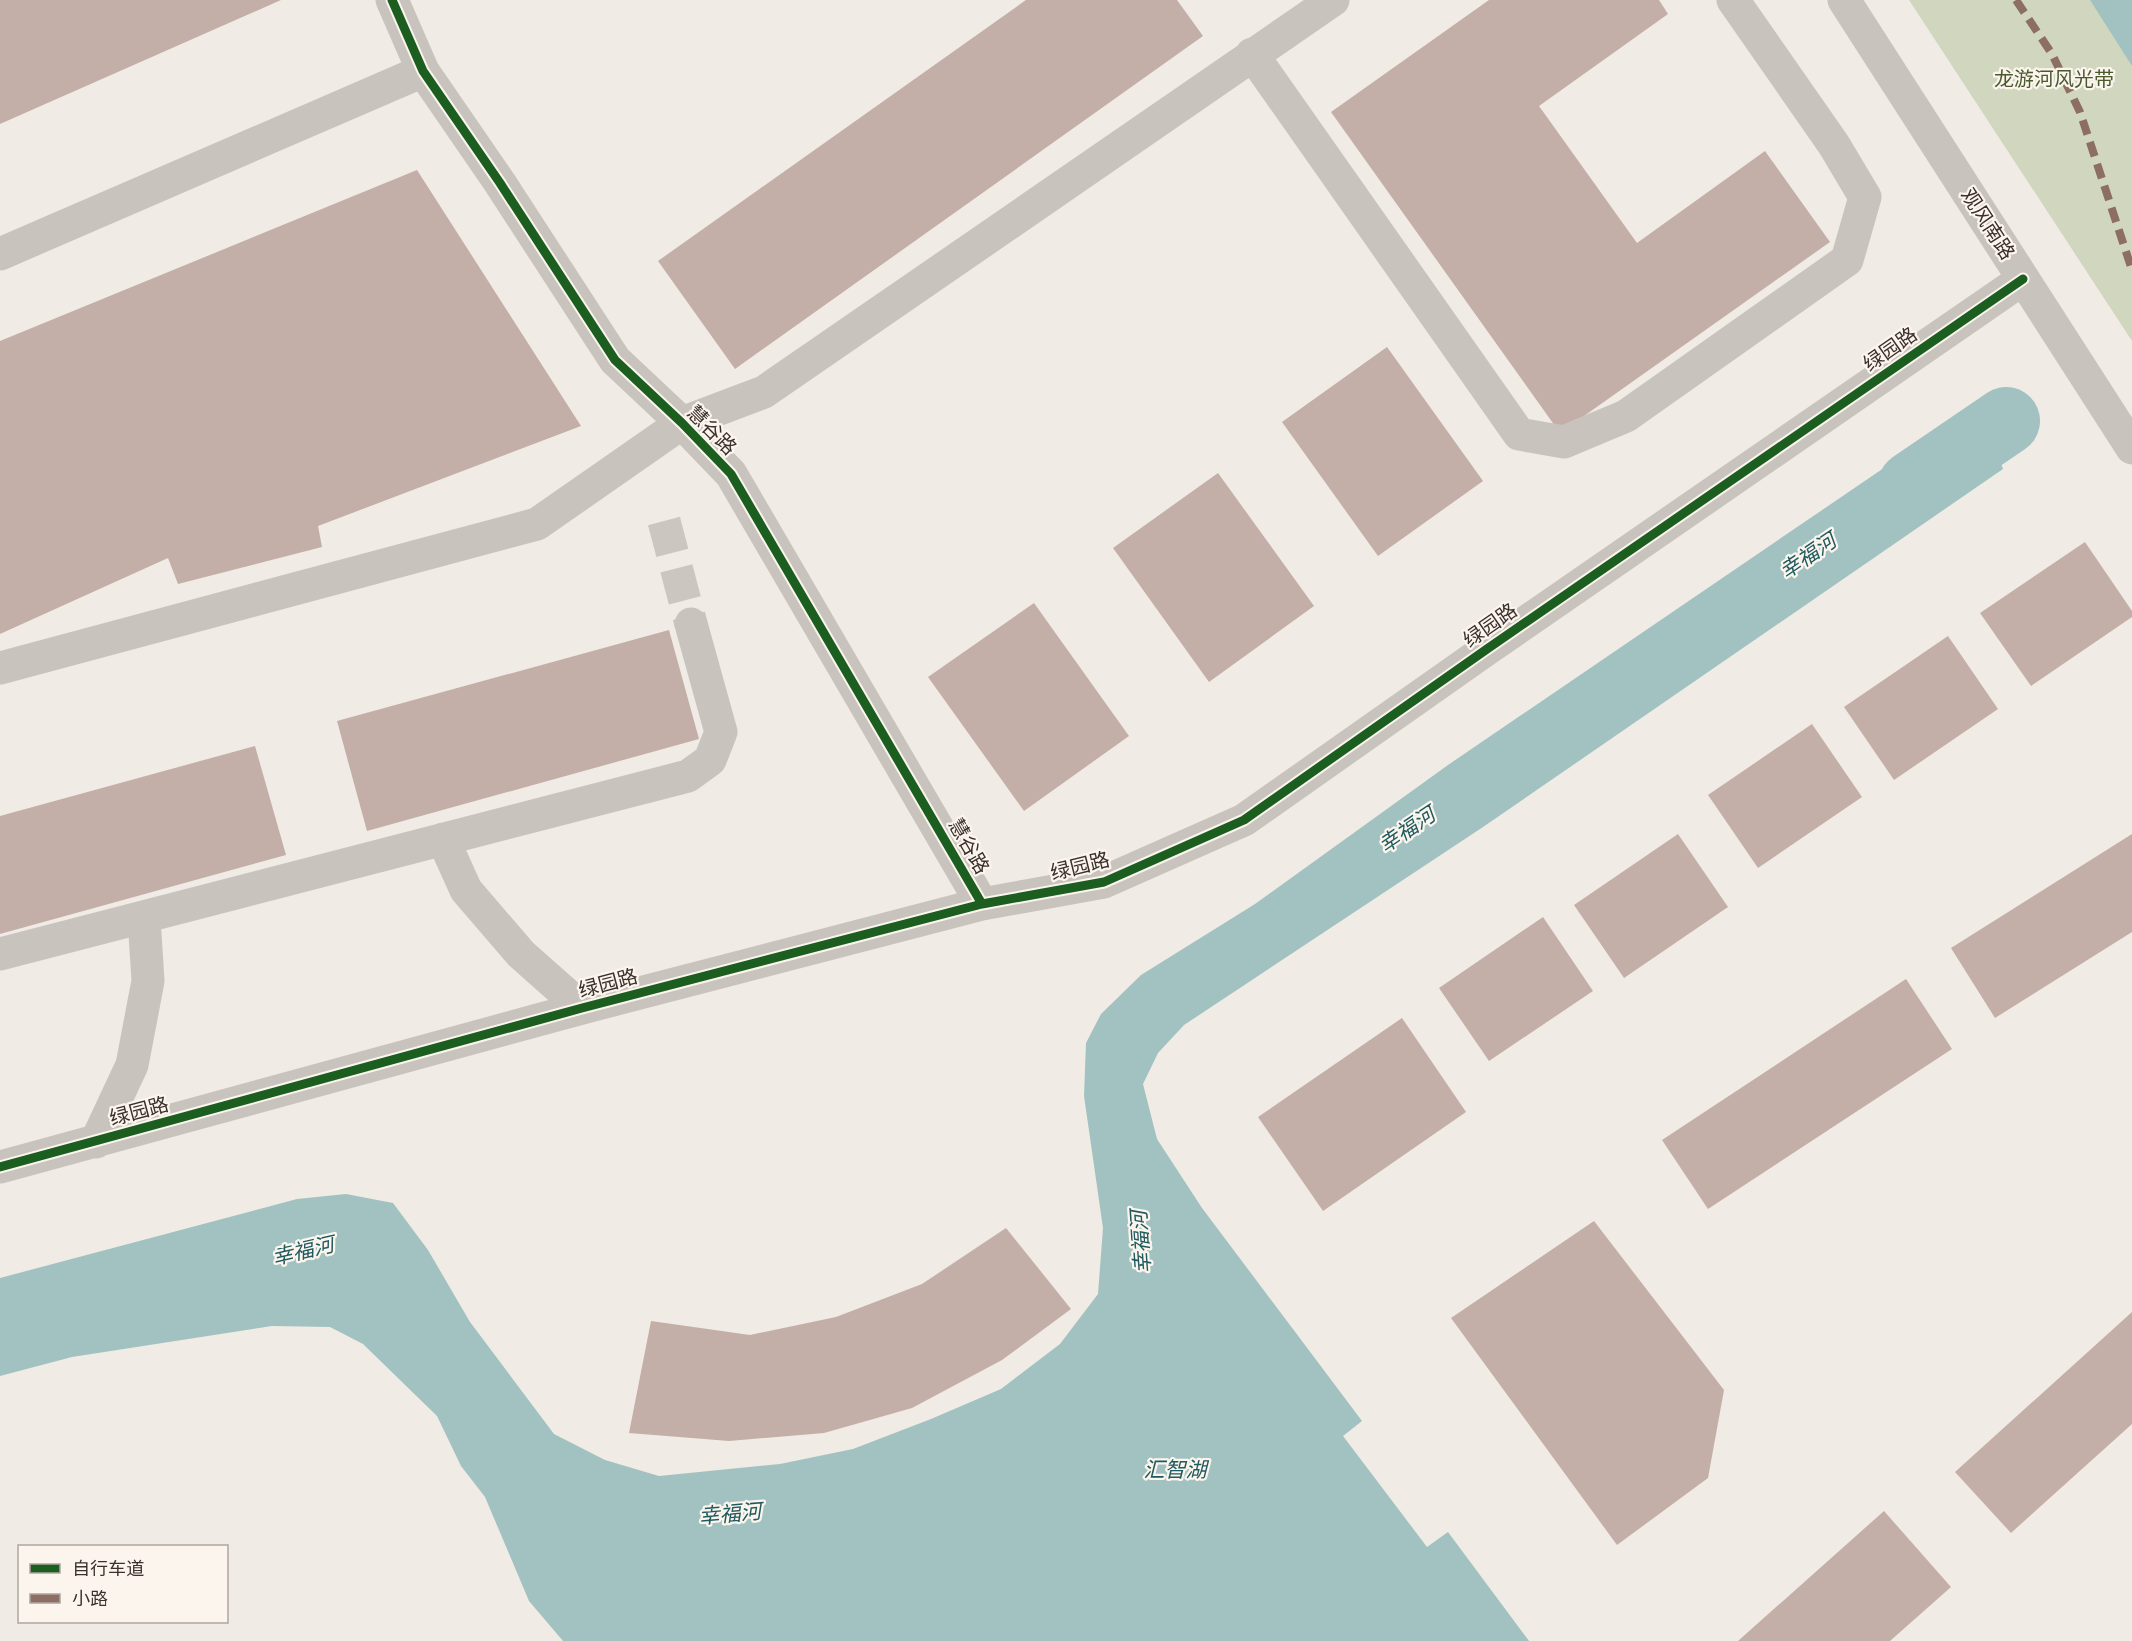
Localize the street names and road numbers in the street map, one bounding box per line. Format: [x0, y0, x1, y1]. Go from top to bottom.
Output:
street label: 观风南路 [1957, 184, 2019, 264]
street label: 绿园路 [1859, 323, 1921, 375]
street label: 慧谷路 [683, 401, 741, 459]
street label: 绿园路 [1459, 599, 1521, 651]
street label: 慧谷路 [944, 815, 994, 877]
street label: 绿园路 [1048, 848, 1112, 884]
street label: 绿园路 [576, 965, 640, 1001]
street label: 绿园路 [107, 1093, 171, 1129]

